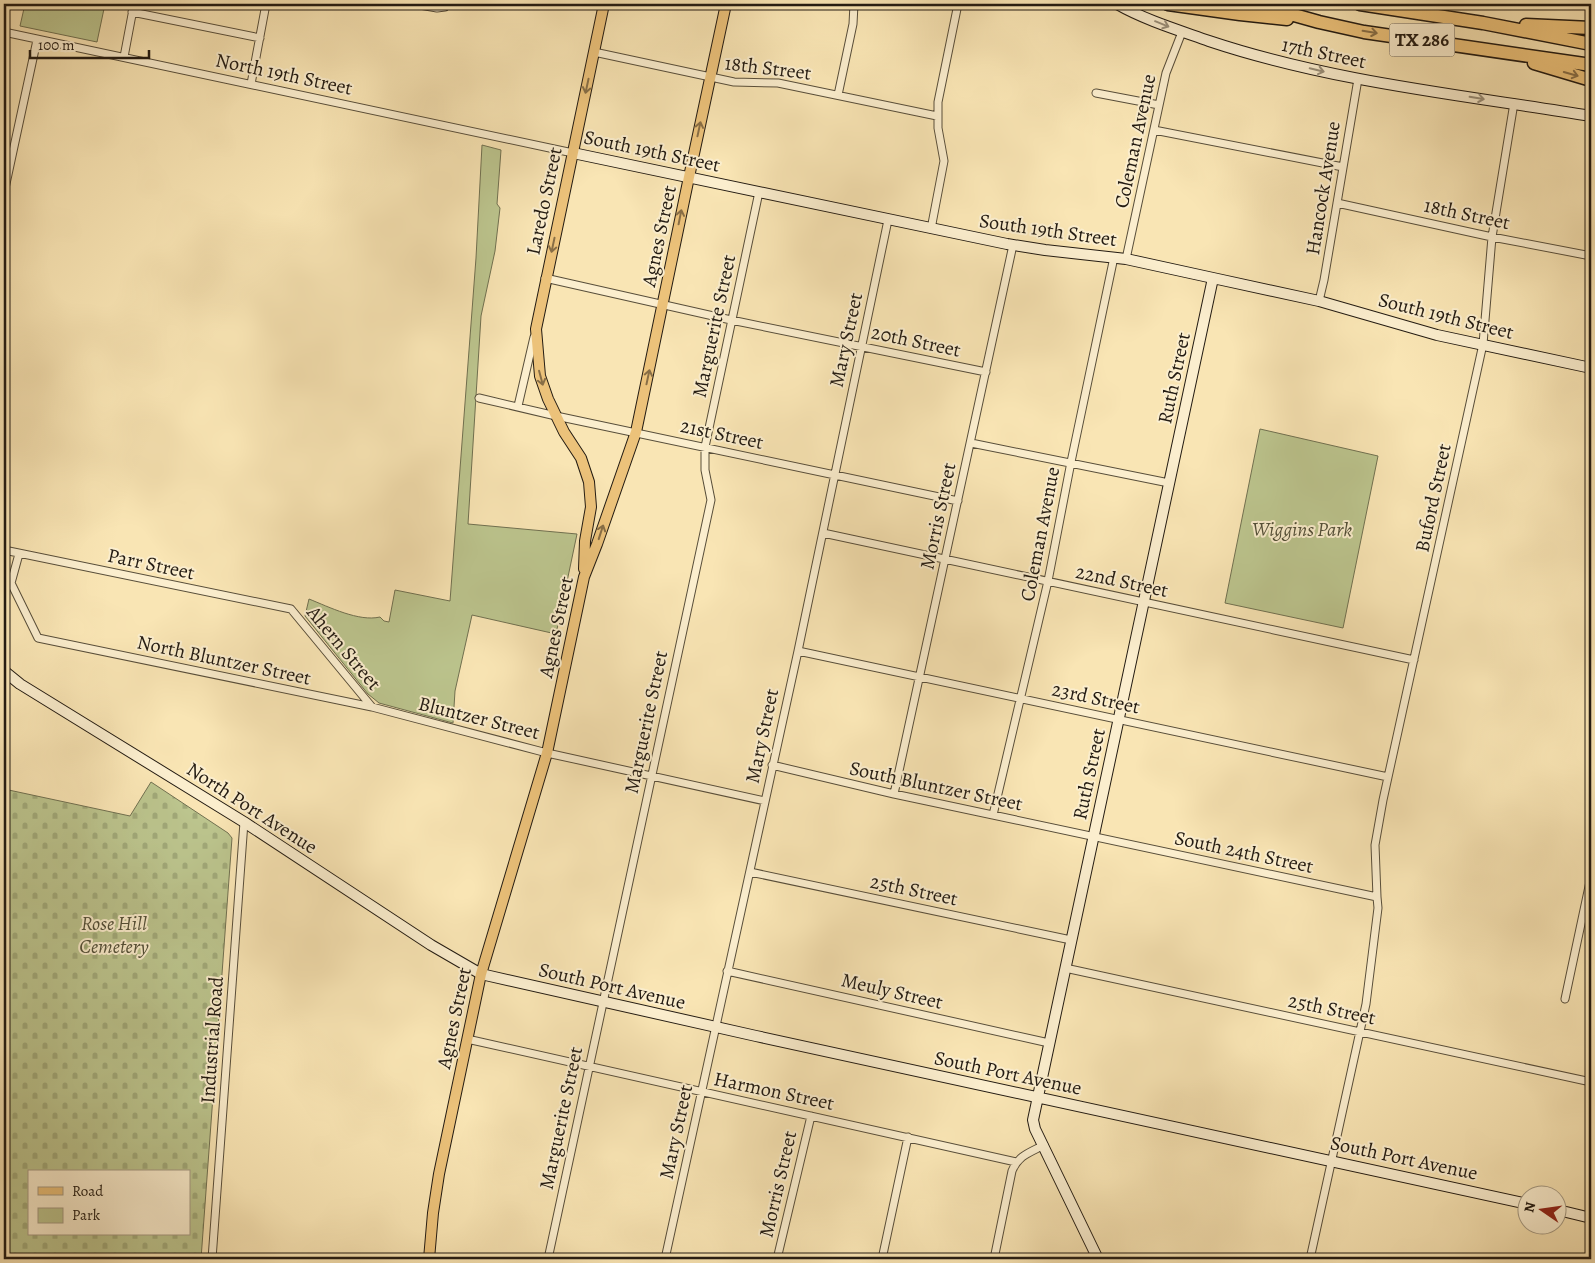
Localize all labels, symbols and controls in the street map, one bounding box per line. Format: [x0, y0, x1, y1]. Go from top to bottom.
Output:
one-way arrow [1154, 19, 1169, 29]
road number: TX 286 [1390, 24, 1454, 56]
scale bar [30, 28, 149, 60]
one-way arrow [1362, 28, 1378, 38]
street label: 17th Street [1279, 31, 1369, 75]
text: 100 m [38, 35, 75, 55]
street label: North 19th Street [213, 46, 355, 102]
street label: 18th Street [723, 49, 813, 87]
one-way arrow [1309, 66, 1325, 75]
one-way arrow [1562, 70, 1578, 80]
street label: Coleman Avenue [1108, 71, 1162, 211]
one-way arrow [582, 77, 591, 93]
one-way arrow [1469, 93, 1485, 103]
street label: Hancock Avenue [1299, 119, 1347, 257]
one-way arrow [695, 121, 704, 137]
street label: South 19th Street [581, 123, 723, 179]
street label: Laredo Street [519, 144, 569, 257]
street label: Agnes Street [635, 183, 683, 290]
street label: 18th Street [1422, 192, 1513, 236]
street label: South 19th Street [977, 207, 1119, 253]
one-way arrow [676, 210, 686, 226]
one-way arrow [548, 236, 557, 252]
street label: Marguerite Street [686, 252, 742, 400]
street label: South 19th Street [1375, 286, 1517, 346]
street label: Mary Street [823, 290, 869, 390]
street label: 20th Street [869, 318, 963, 364]
street label: Ruth Street [1151, 329, 1197, 426]
one-way arrow [537, 369, 546, 385]
one-way arrow [643, 369, 653, 385]
street label: 21st Street [678, 412, 766, 456]
street label: Buford Street [1408, 441, 1458, 555]
street label: Morris Street [914, 460, 963, 572]
street label: Coleman Avenue [1014, 464, 1066, 604]
park label: Wiggins Park [1252, 516, 1352, 543]
one-way arrow [597, 524, 607, 540]
street label: Parr Street [105, 542, 197, 586]
street label: 22nd Street [1073, 558, 1171, 604]
street label: Agnes Street [532, 574, 580, 681]
street label: Ahern Street [300, 599, 388, 696]
street label: North Bluntzer Street [135, 628, 314, 692]
street label: Marguerite Street [618, 648, 674, 796]
street label: 23rd Street [1050, 676, 1143, 721]
street label: Mary Street [739, 686, 785, 786]
street label: Bluntzer Street [415, 690, 543, 746]
street label: Ruth Street [1066, 725, 1112, 822]
street label: South Bluntzer Street [847, 754, 1025, 818]
street label: North Port Avenue [181, 756, 323, 860]
street label: South 24th Street [1172, 824, 1316, 880]
street label: 25th Street [868, 868, 960, 912]
park label: Rose Hill Cemetery [79, 910, 149, 960]
street label: South Port Avenue [536, 956, 688, 1016]
street label: Agnes Street [430, 965, 478, 1072]
street label: Meuly Street [839, 966, 946, 1016]
street label: Industrial Road [194, 975, 230, 1104]
street label: 25th Street [1286, 987, 1378, 1031]
street label: Marguerite Street [533, 1044, 589, 1192]
street label: South Port Avenue [932, 1044, 1084, 1102]
street label: Harmon Street [711, 1065, 837, 1117]
street label: Mary Street [653, 1082, 699, 1182]
street label: Morris Street [753, 1128, 803, 1240]
street label: South Port Avenue [1328, 1129, 1480, 1187]
legend [28, 1170, 190, 1236]
text: Road [72, 1181, 104, 1201]
north arrow [1518, 1186, 1568, 1236]
text: N [1519, 1200, 1540, 1214]
text: Park [72, 1205, 101, 1225]

